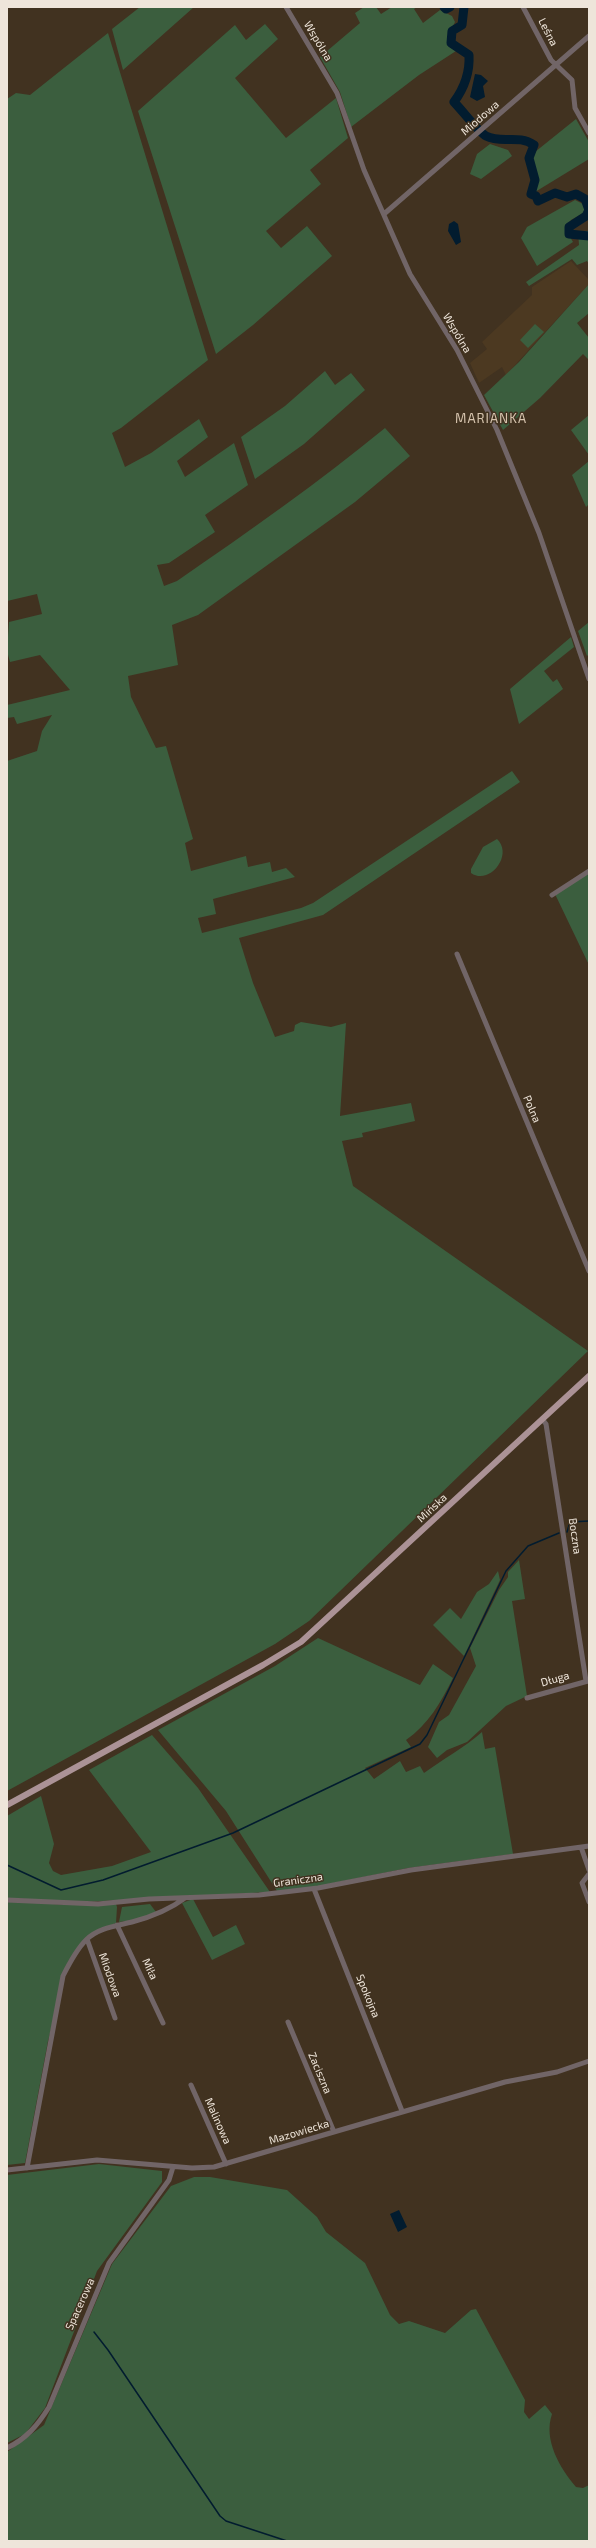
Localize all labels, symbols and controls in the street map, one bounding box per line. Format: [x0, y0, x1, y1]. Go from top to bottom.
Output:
street label: Leśna [535, 16, 561, 48]
street label: Wspólna [301, 19, 335, 63]
street label: Miodowa [458, 98, 502, 138]
street label: Wspólna [440, 311, 474, 355]
district label: MARIANKA [455, 411, 527, 427]
street label: Polna [520, 1093, 544, 1125]
street label: Mińska [414, 1491, 450, 1525]
street label: Boczna [566, 1517, 584, 1555]
street label: Długa [539, 1669, 571, 1689]
street label: Graniczna [272, 1870, 324, 1890]
street label: Miodowa [96, 1951, 124, 1999]
street label: Miła [139, 1956, 161, 1982]
street label: Spokojna [353, 1972, 383, 2020]
street label: Zaciszna [305, 2050, 335, 2096]
street label: Malinowa [202, 2096, 234, 2146]
street label: Mazowiecka [267, 2117, 331, 2147]
street label: Spacerowa [63, 2276, 97, 2332]

